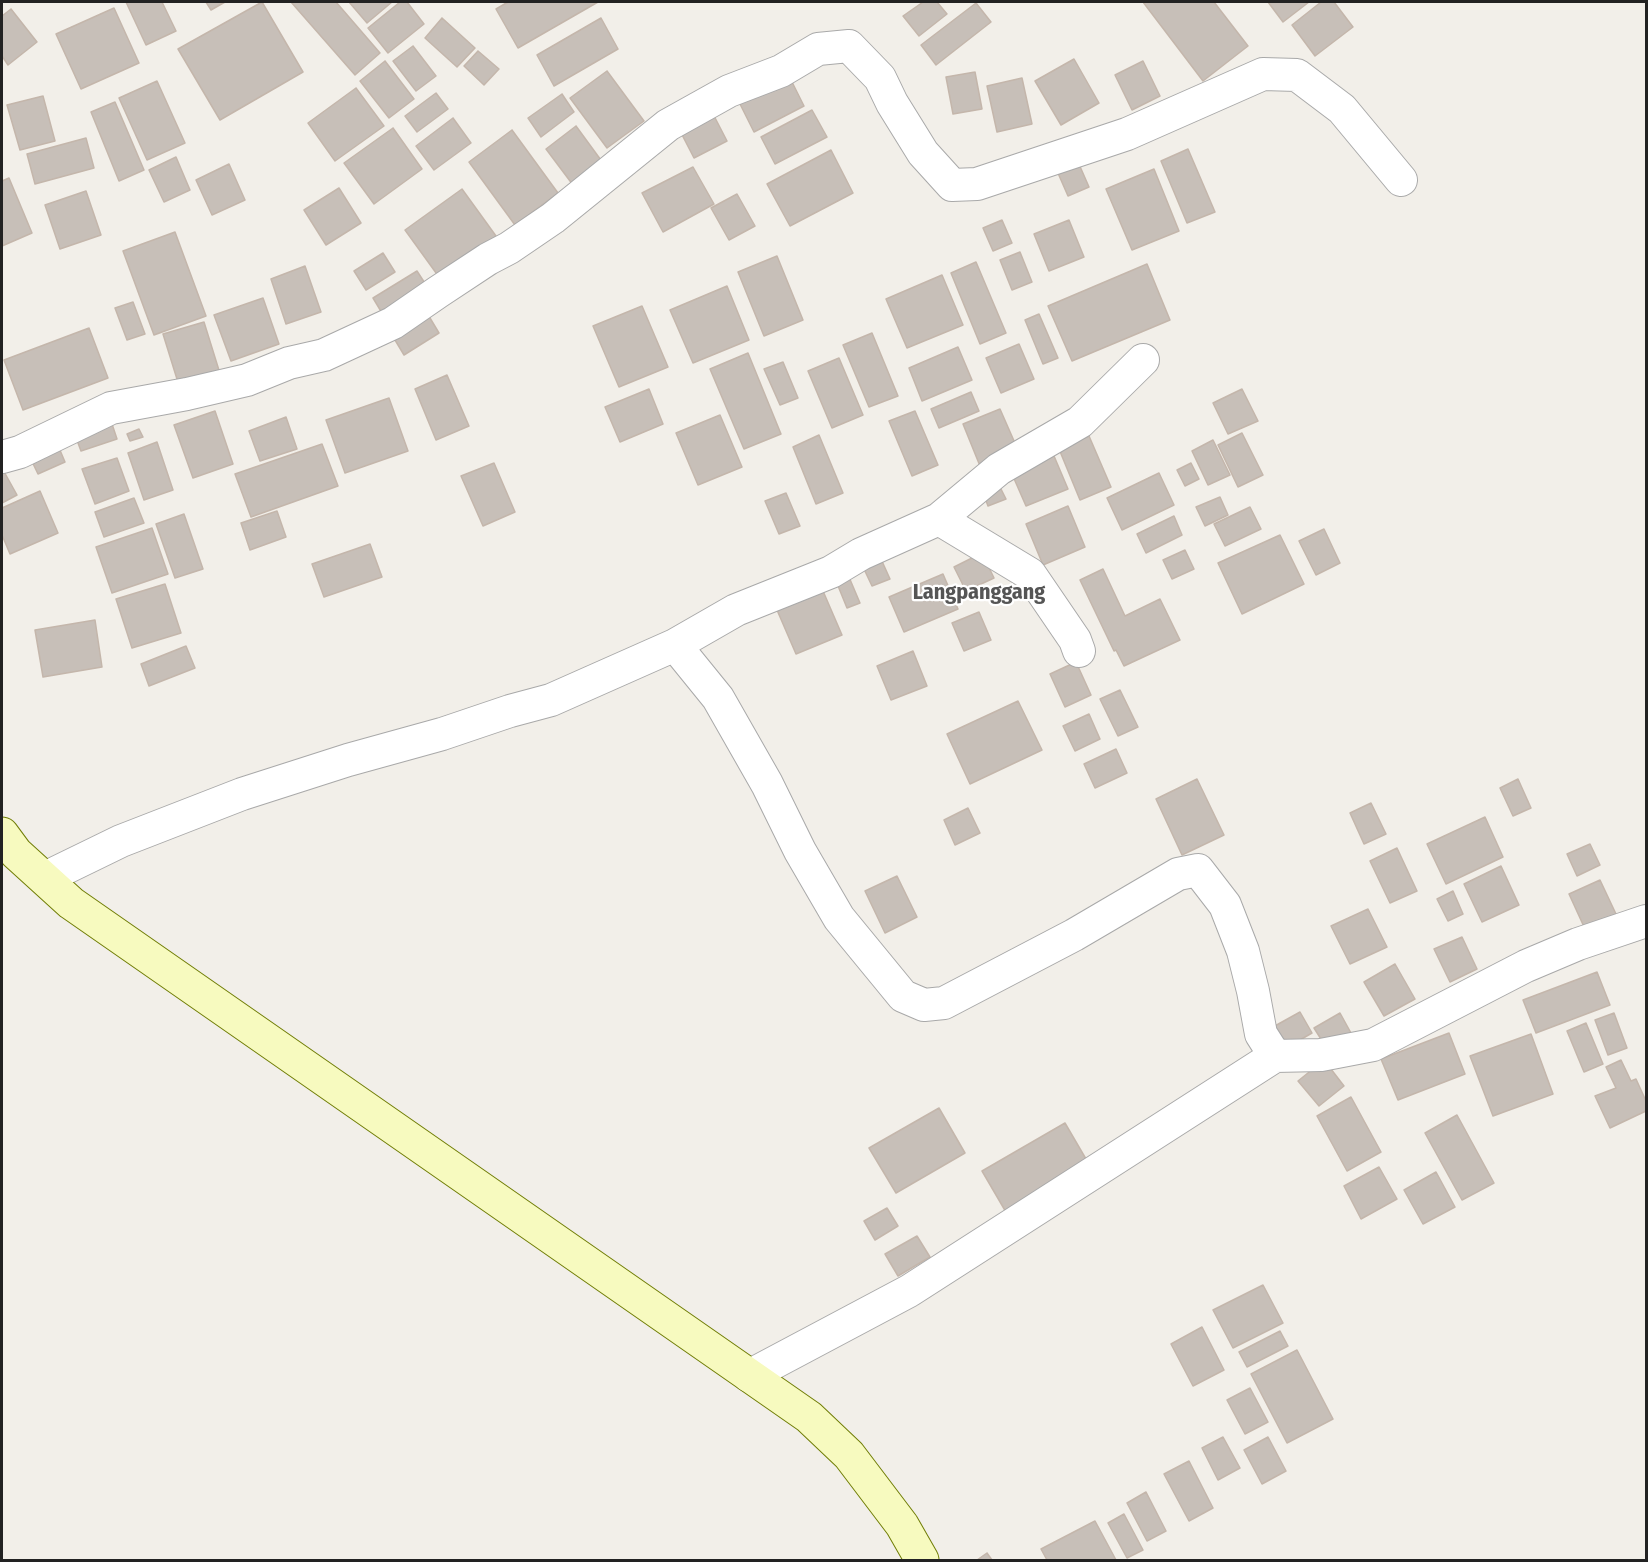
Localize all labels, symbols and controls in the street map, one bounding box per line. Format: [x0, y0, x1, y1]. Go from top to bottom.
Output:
district label: Langpanggang [913, 580, 1045, 606]

